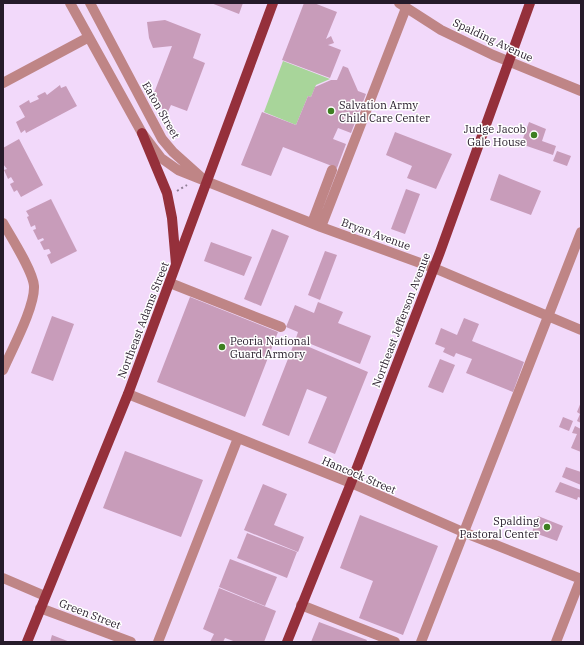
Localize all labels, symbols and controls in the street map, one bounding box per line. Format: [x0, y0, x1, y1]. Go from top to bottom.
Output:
street label: Spalding Avenue [451, 15, 535, 65]
street label: Eaton Street [139, 79, 183, 141]
place label: Salvation Army Child Care Center [339, 98, 430, 125]
marker: Salvation Army Child Care Center [326, 106, 336, 116]
place label: Judge Jacob Gale House [464, 122, 526, 149]
marker: Judge Jacob Gale House [529, 130, 539, 140]
street label: Bryan Avenue [340, 215, 413, 253]
street label: Northeast Jefferson Avenue [369, 251, 433, 389]
street label: Northeast Adams Street [114, 260, 172, 380]
place label: Peoria National Guard Armory [230, 334, 310, 361]
marker: Peoria National Guard Armory [217, 342, 227, 352]
street label: Hancock Street [320, 453, 398, 497]
place label: Spalding Pastoral Center [460, 514, 539, 541]
marker: Spalding Pastoral Center [542, 522, 552, 532]
street label: Green Street [57, 596, 123, 632]

